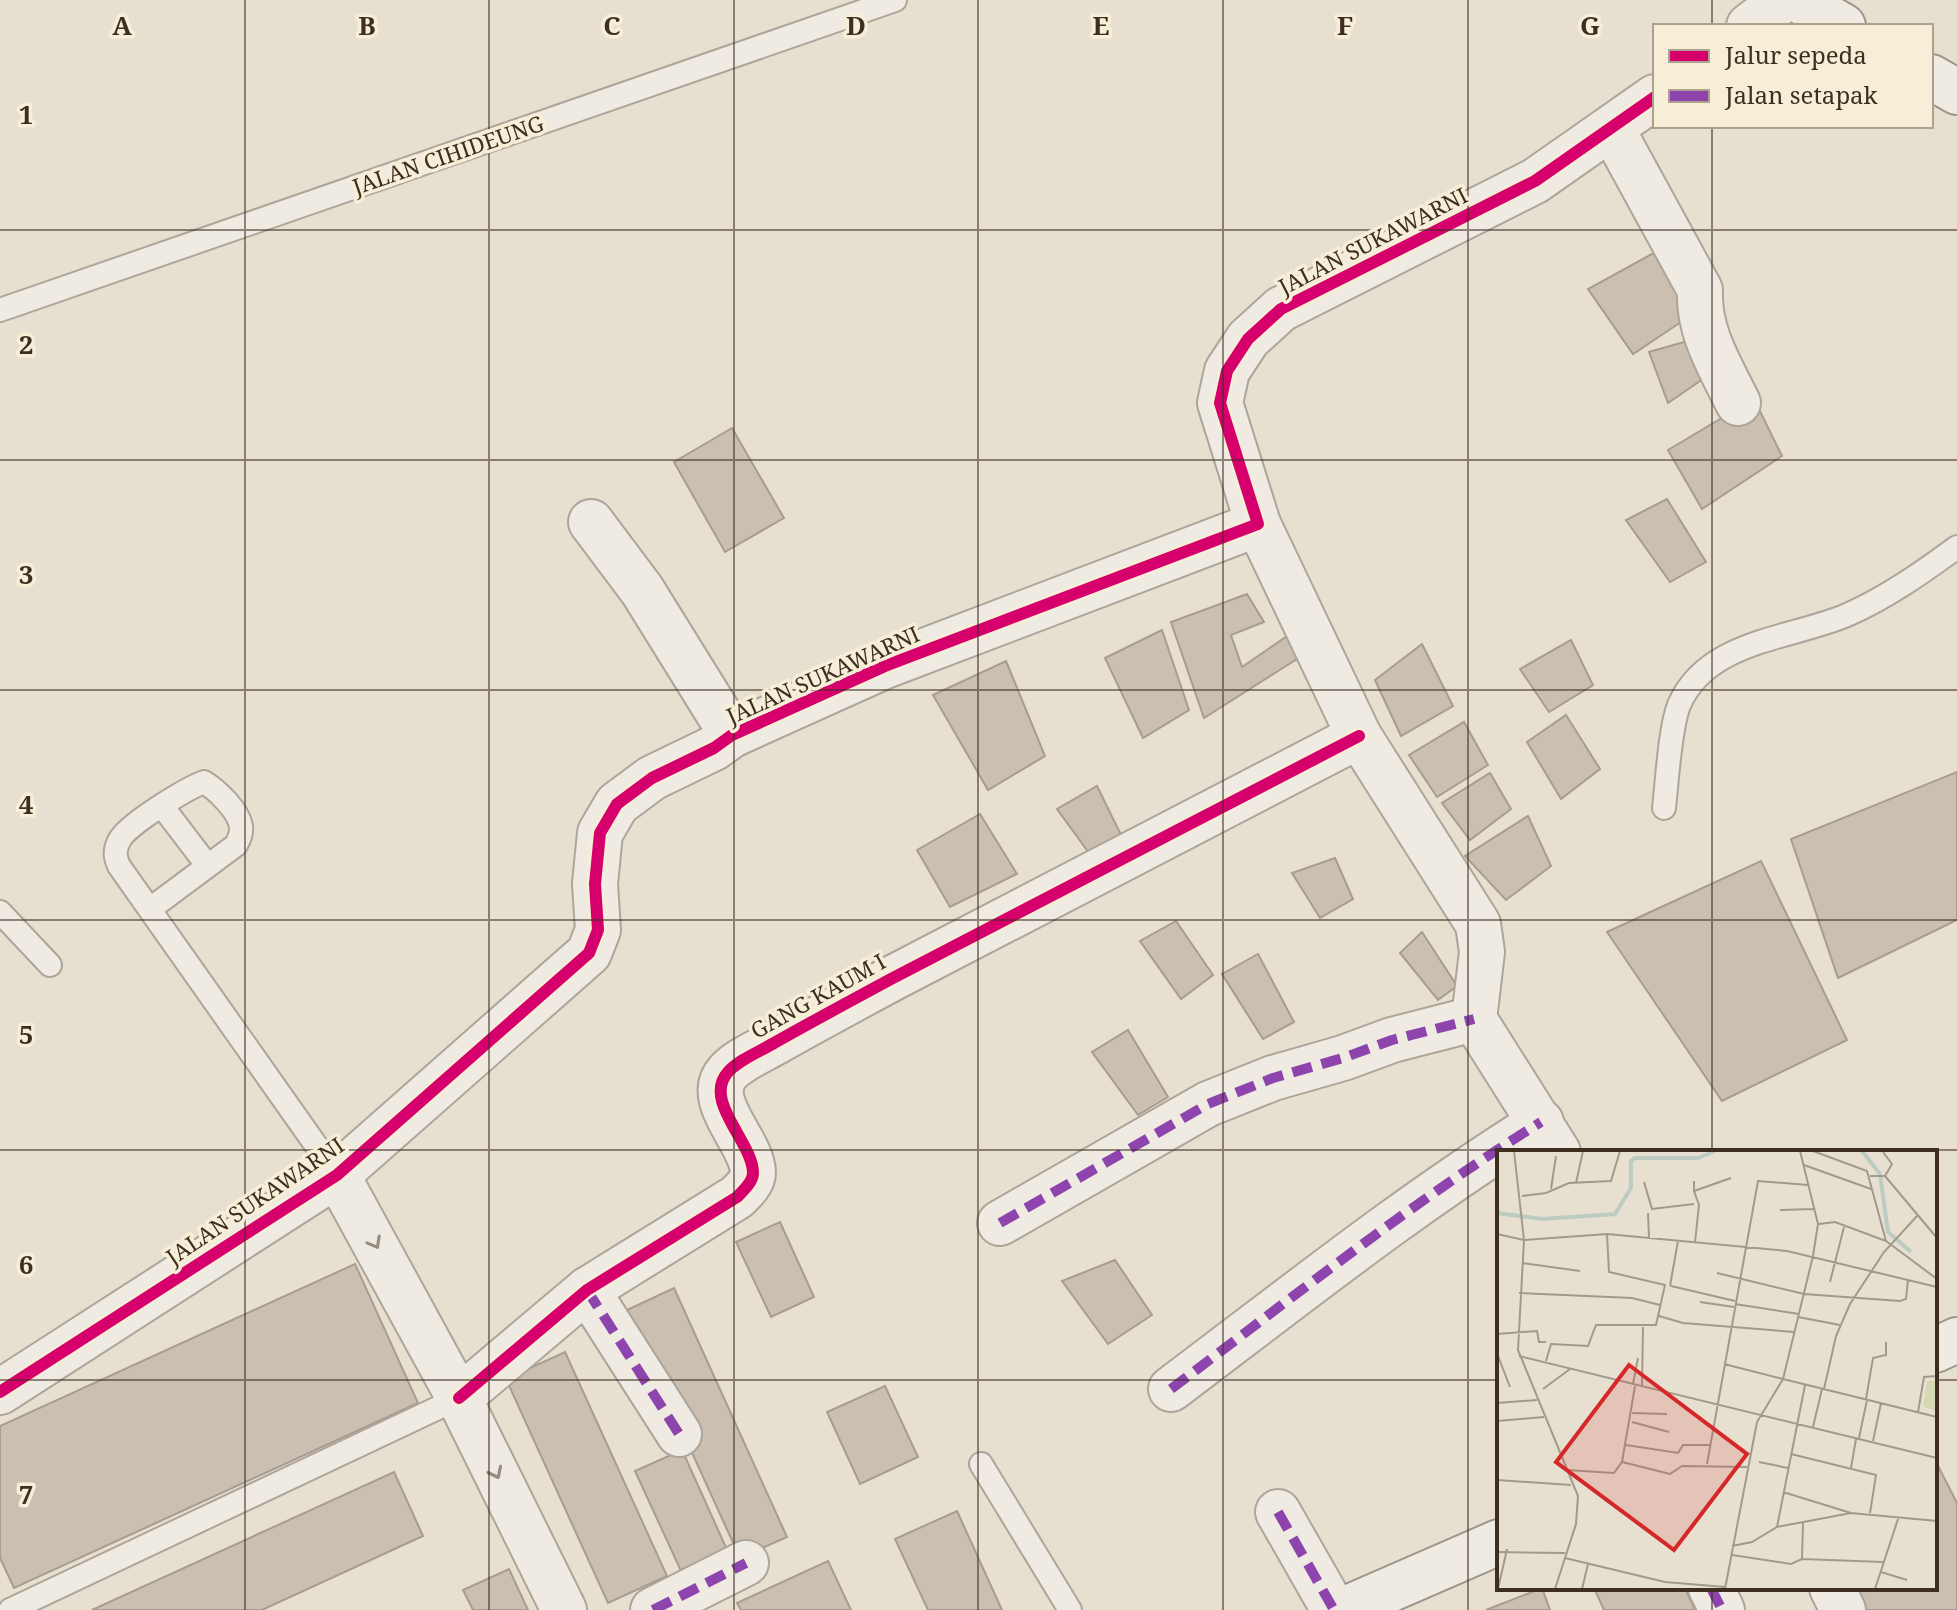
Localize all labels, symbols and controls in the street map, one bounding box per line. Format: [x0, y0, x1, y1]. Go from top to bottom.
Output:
text: A [112, 7, 132, 43]
text: B [358, 7, 376, 43]
text: C [603, 7, 621, 43]
text: D [846, 7, 866, 43]
text: E [1093, 7, 1110, 43]
text: F [1337, 7, 1353, 43]
text: G [1580, 7, 1600, 43]
legend [1653, 24, 1933, 128]
text: Jalur sepeda [1724, 38, 1867, 71]
text: Jalan setapak [1724, 78, 1879, 111]
text: 1 [19, 96, 33, 132]
street label: JALAN CIHIDEUNG [347, 107, 547, 201]
street label: JALAN SUKAWARNI [1272, 179, 1472, 301]
text: 2 [19, 326, 33, 362]
text: 3 [19, 556, 33, 592]
street label: JALAN SUKAWARNI [720, 618, 924, 731]
text: 4 [19, 786, 34, 822]
street label: GANG KAUM I [745, 946, 890, 1045]
text: 5 [19, 1016, 33, 1052]
street label: JALAN SUKAWARNI [159, 1129, 349, 1271]
inset map [1497, 1150, 1937, 1590]
one-way arrow [365, 1235, 380, 1249]
text: 6 [19, 1246, 33, 1282]
one-way arrow [487, 1464, 502, 1479]
text: 7 [19, 1476, 33, 1512]

